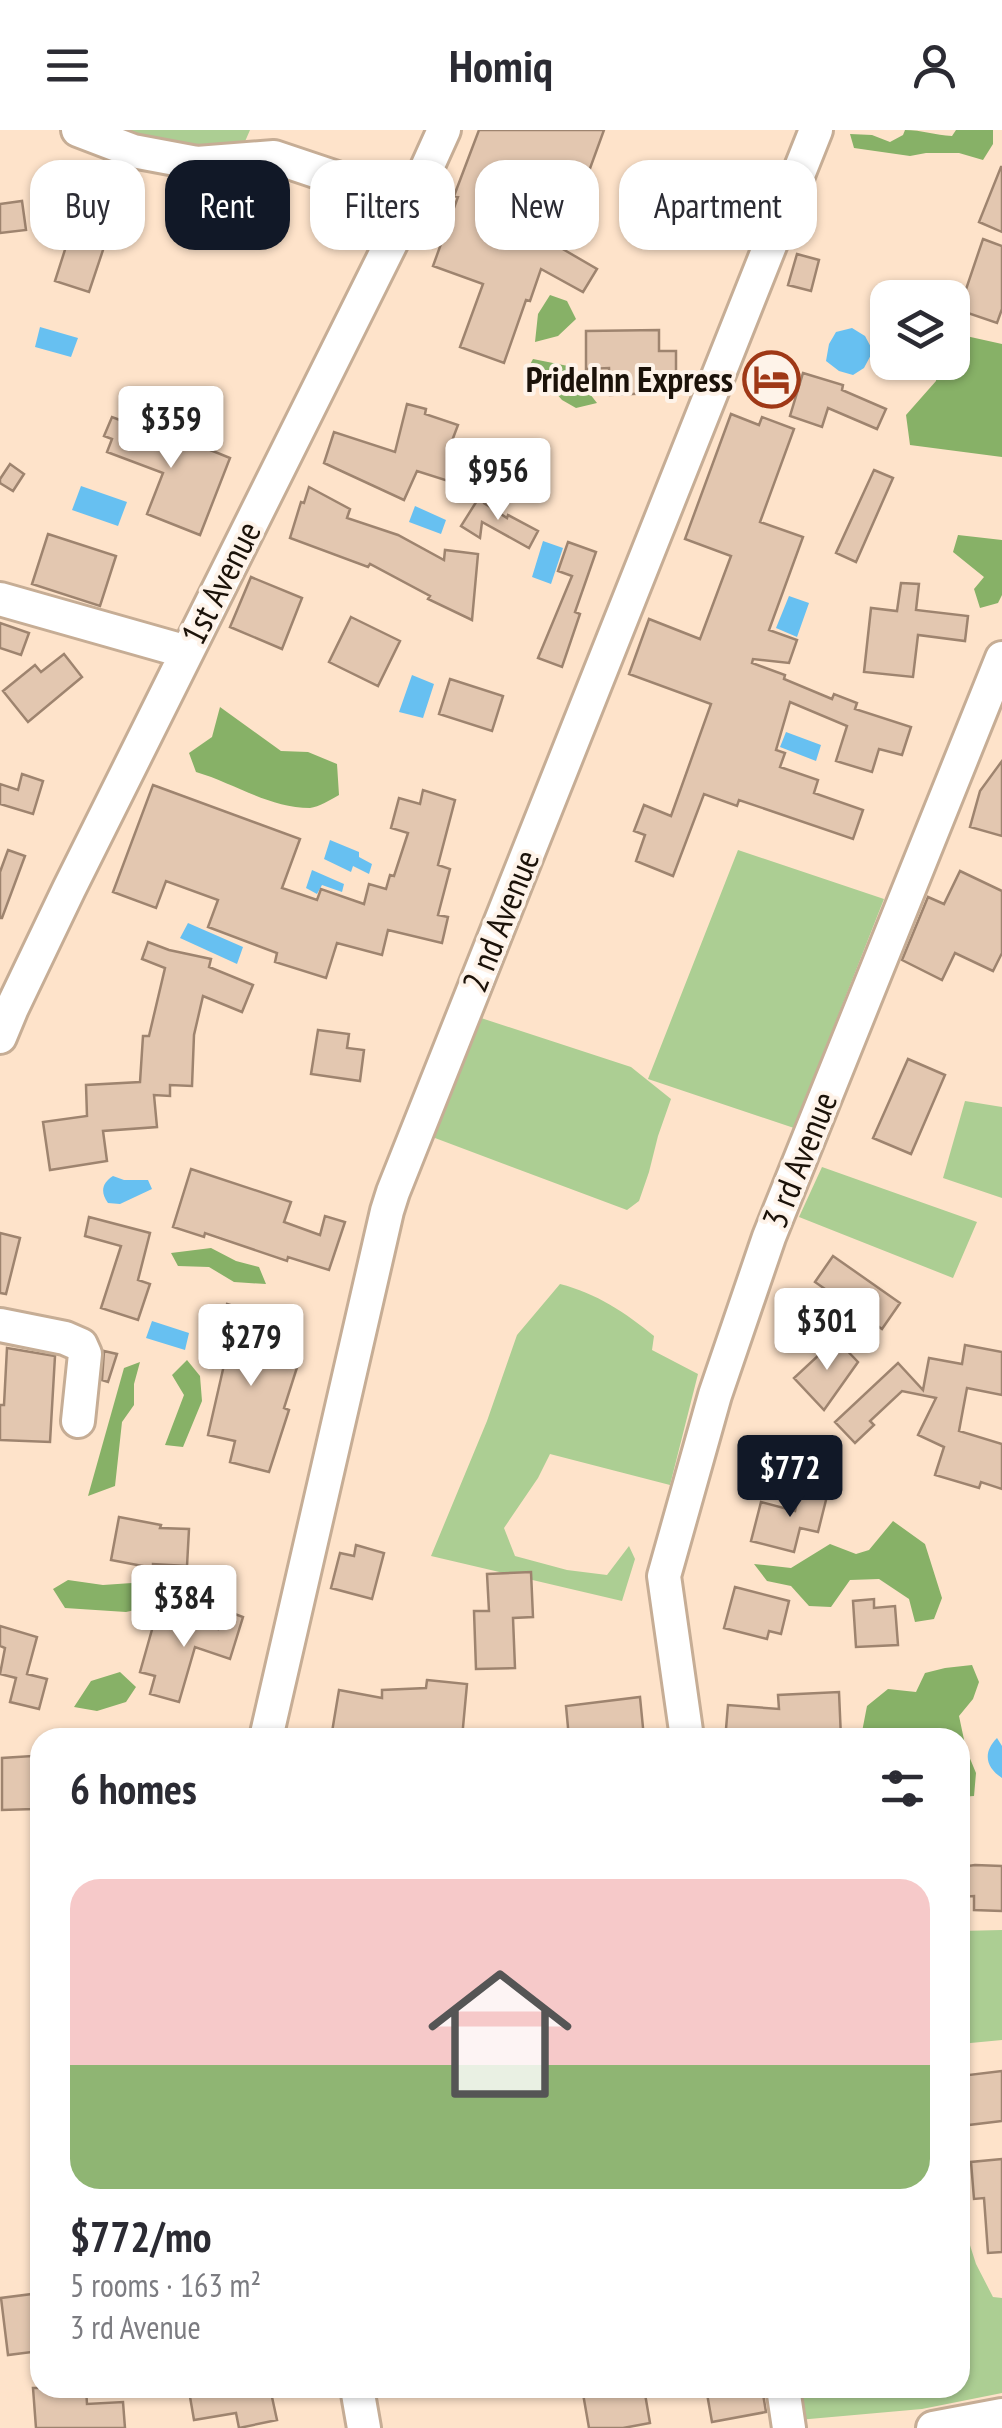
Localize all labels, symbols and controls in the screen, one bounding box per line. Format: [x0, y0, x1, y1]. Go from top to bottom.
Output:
text: Homiq [449, 36, 553, 94]
icon: menu [40, 38, 95, 93]
icon: person [907, 38, 962, 93]
chip: Buy [30, 160, 145, 250]
chip: Rent [165, 160, 290, 250]
chip: Filters [310, 160, 455, 250]
chip: New [475, 160, 599, 250]
chip: Apartment [619, 160, 817, 250]
map controls [870, 280, 970, 380]
button: layers [870, 280, 970, 380]
hotel icon: PrideInn Express [742, 350, 802, 410]
place label: PrideInn Express [526, 356, 733, 402]
pin: $359 [112, 386, 230, 471]
text: $359 [140, 397, 202, 439]
pin: $956 [439, 438, 557, 523]
text: $956 [467, 449, 529, 491]
street label: 1st Avenue [170, 513, 271, 652]
street label: 2 nd Avenue [451, 843, 549, 998]
street label: 3 rd Avenue [751, 1085, 847, 1234]
pin: $301 [768, 1288, 886, 1373]
text: $301 [796, 1299, 858, 1341]
pin: $279 [192, 1304, 310, 1389]
text: $279 [220, 1315, 282, 1357]
pin: $772 [731, 1435, 849, 1520]
text: $772 [759, 1446, 821, 1488]
pin: $384 [125, 1565, 243, 1650]
text: $384 [153, 1576, 215, 1618]
text: 6 homes [70, 1761, 197, 1816]
icon: filters [875, 1761, 930, 1816]
icon: home [410, 1944, 590, 2124]
text: $772/mo [70, 2209, 212, 2264]
text: 5 rooms · 163 m² [70, 2264, 261, 2306]
text: 3 rd Avenue [70, 2306, 201, 2348]

